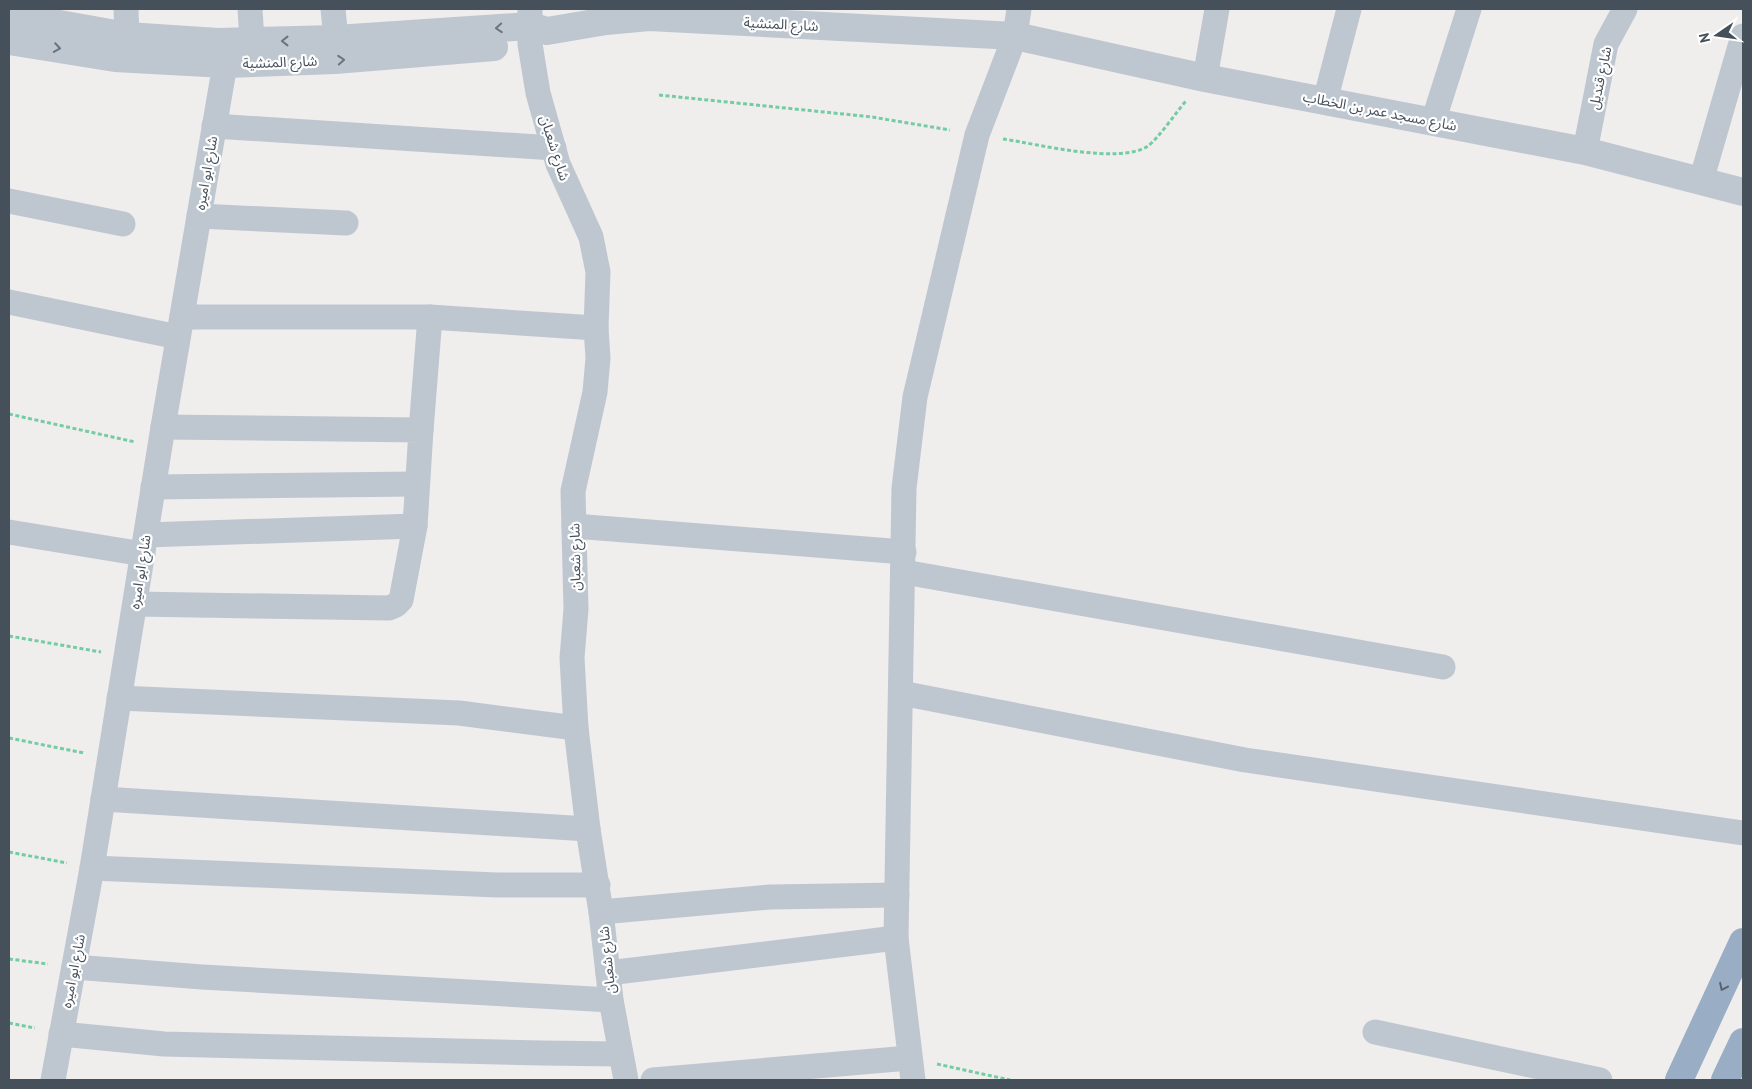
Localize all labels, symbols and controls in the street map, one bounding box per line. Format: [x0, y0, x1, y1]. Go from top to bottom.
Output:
north arrow [1692, 10, 1742, 60]
street label: شارع المنشية [743, 13, 819, 37]
one-way arrow [495, 23, 503, 34]
text: N [1695, 31, 1714, 44]
one-way arrow [281, 36, 288, 46]
one-way arrow [53, 43, 61, 53]
street label: شارع قنديل [1585, 45, 1617, 112]
street label: شارع المنشية [242, 52, 318, 74]
one-way arrow [337, 54, 345, 65]
street label: شارع مسجد عمر بن الخطاب [1301, 87, 1458, 137]
street label: شارع شعبان [534, 113, 574, 184]
street label: شارع ابو اميره [191, 134, 223, 212]
street label: شارع شعبان [565, 523, 587, 591]
street label: شارع ابو اميره [125, 534, 157, 611]
street label: شارع شعبان [595, 925, 621, 995]
street label: شارع ابو اميره [57, 932, 91, 1010]
one-way arrow [1718, 982, 1729, 991]

